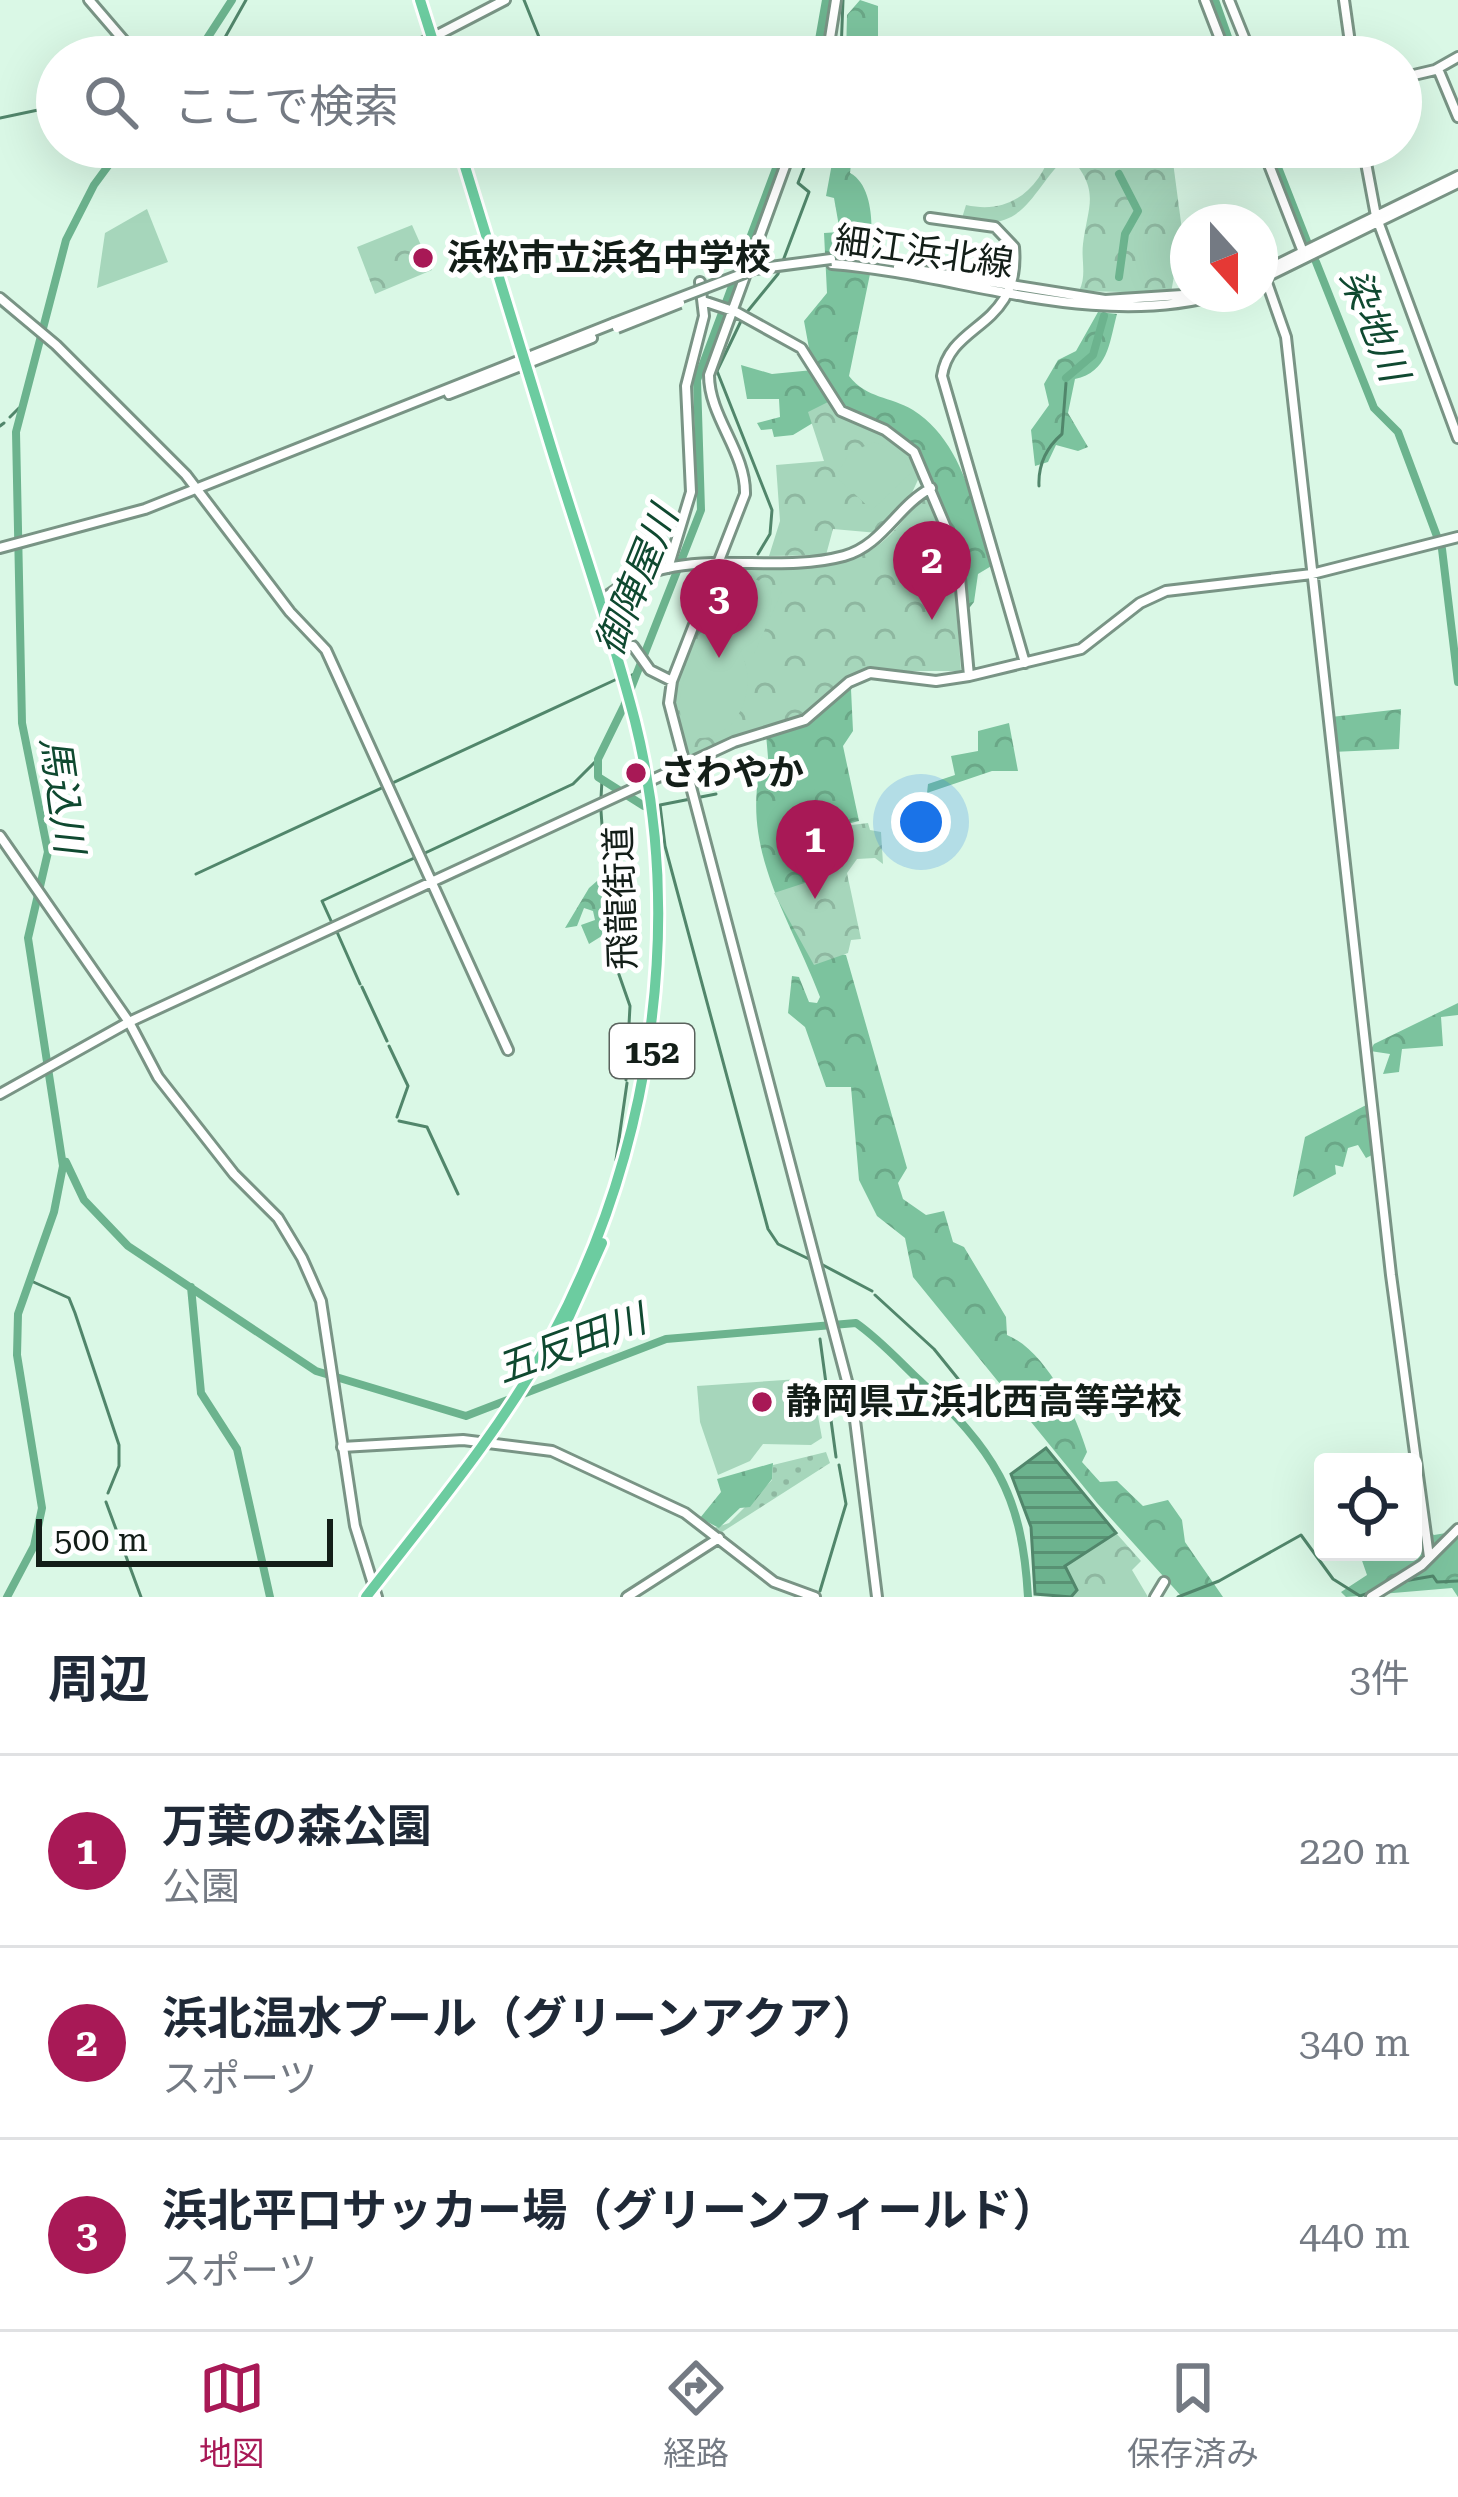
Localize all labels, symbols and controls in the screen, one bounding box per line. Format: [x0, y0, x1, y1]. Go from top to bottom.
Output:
search box [36, 36, 1422, 168]
icon: search [78, 69, 144, 135]
text: ここで検索 [174, 80, 399, 133]
north arrow [1170, 204, 1278, 312]
street label: 細江浜北線 [832, 219, 1016, 285]
place label: 浜松市立浜名中学校 [447, 237, 771, 279]
marker: 浜松市立浜名中学校 [410, 245, 436, 271]
water label: 染地川 [1331, 262, 1419, 392]
water label: 御陣屋川 [586, 496, 689, 662]
pin: 2 [893, 521, 971, 620]
pin: 3 [680, 559, 758, 658]
water label: 馬込川 [31, 734, 93, 860]
place label: さわやか [660, 752, 804, 794]
marker: さわやか [623, 760, 649, 786]
your location [891, 792, 951, 852]
pin: 1 [776, 800, 854, 899]
street label: 飛龍街道 [597, 825, 645, 971]
road number: 152 [610, 1024, 694, 1078]
water label: 五反田川 [490, 1294, 656, 1392]
place label: 静岡県立浜北西高等学校 [786, 1381, 1182, 1423]
marker: 静岡県立浜北西高等学校 [749, 1389, 775, 1415]
map controls [1314, 1453, 1422, 1561]
button: locate [1314, 1453, 1422, 1561]
scale bar [36, 1513, 333, 1566]
text: 500 m [54, 1520, 148, 1559]
text: 周辺 [48, 1650, 150, 1709]
text: 3件 [1349, 1656, 1410, 1702]
text: 万葉の森公園 [162, 1800, 432, 1853]
text: 1 [76, 1828, 98, 1874]
text: 220 m [1299, 1828, 1410, 1874]
text: 公園 [162, 1864, 240, 1910]
text: 浜北温水プール（グリーンアクア） [162, 1992, 878, 2045]
text: 2 [76, 2020, 98, 2066]
text: 340 m [1299, 2020, 1410, 2066]
text: スポーツ [162, 2056, 317, 2102]
text: 浜北平口サッカー場（グリーンフィールド） [162, 2184, 1058, 2237]
text: 3 [76, 2212, 98, 2258]
text: 440 m [1299, 2212, 1410, 2258]
text: スポーツ [162, 2248, 317, 2294]
tab: 地図 [199, 2355, 265, 2475]
tab: 経路 [663, 2355, 729, 2475]
tab: 保存済み [1127, 2355, 1259, 2475]

